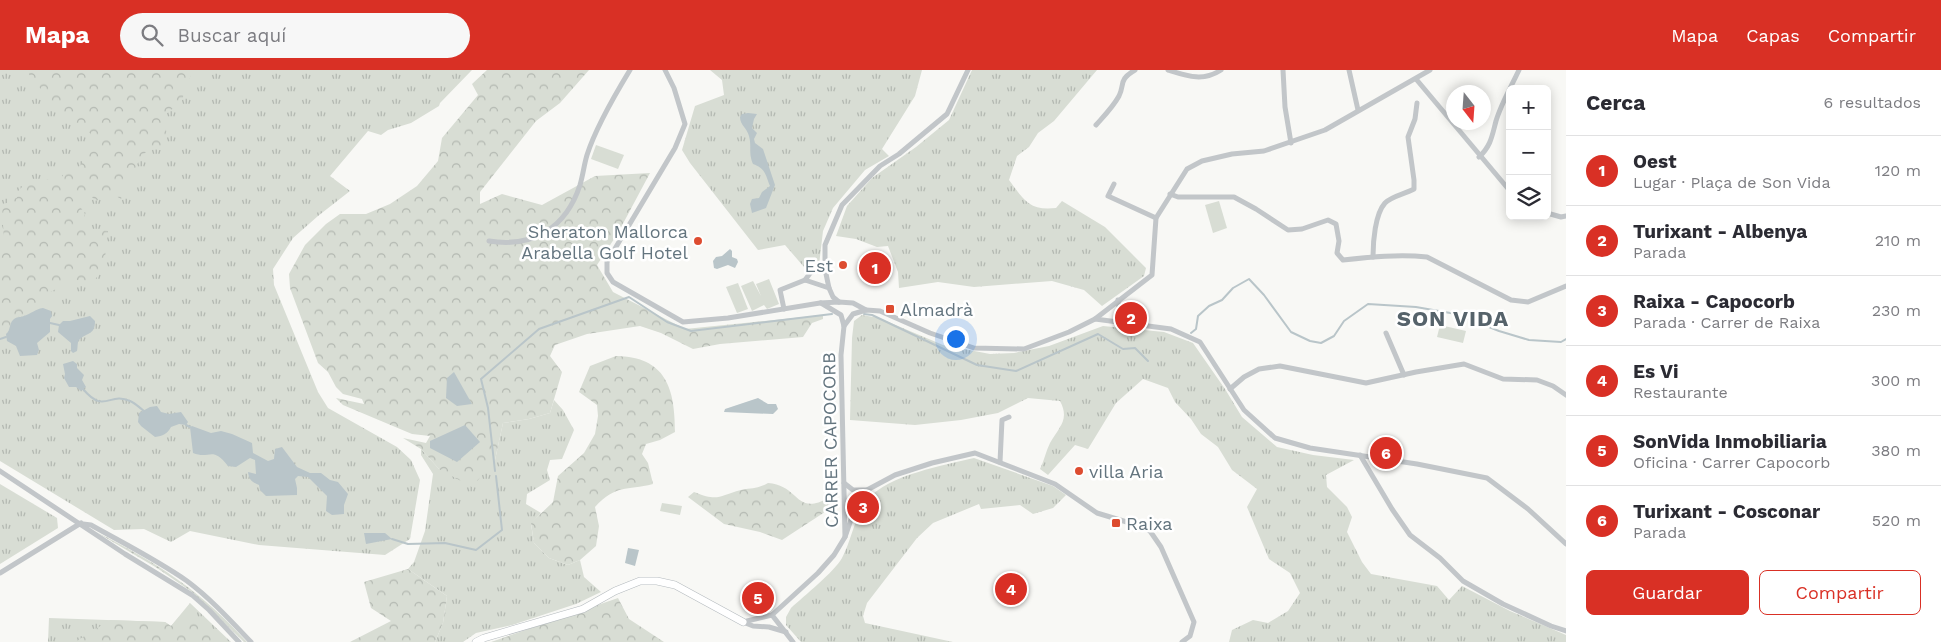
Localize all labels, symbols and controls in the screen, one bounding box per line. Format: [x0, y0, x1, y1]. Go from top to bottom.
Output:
search box [120, 13, 470, 58]
text: Mapa [25, 21, 90, 49]
icon: search [138, 21, 166, 49]
text: Buscar aquí [178, 24, 286, 47]
text: Mapa [1671, 25, 1718, 46]
text: Capas [1746, 25, 1800, 46]
text: Compartir [1828, 25, 1916, 46]
north arrow [1446, 85, 1491, 130]
map controls [1506, 85, 1551, 220]
button: + [1506, 85, 1551, 130]
text: Cerca [1586, 90, 1645, 115]
text: 6 resultados [1824, 93, 1921, 112]
button: − [1506, 130, 1551, 175]
text: Oest [1633, 150, 1676, 173]
text: 1 [1599, 161, 1605, 180]
text: 120 m [1875, 161, 1921, 180]
text: Lugar · Plaça de Son Vida [1633, 173, 1830, 192]
button: layers [1506, 175, 1551, 220]
text: Turixant - Albenya [1633, 220, 1807, 243]
place label: Sheraton Mallorca Arabella Golf Hotel [521, 221, 688, 263]
text: 2 [1597, 231, 1607, 250]
text: 210 m [1875, 231, 1921, 250]
marker: Sheraton Mallorca Arabella Golf Hotel [692, 235, 704, 247]
text: Parada [1633, 243, 1686, 262]
pin: 1 [859, 249, 891, 287]
place label: Est [804, 255, 833, 276]
marker: Est [837, 259, 849, 271]
text: Raixa - Capocorb [1633, 290, 1795, 313]
place label: Almadrà [900, 299, 973, 320]
pin: 2 [1115, 299, 1147, 337]
text: 3 [1597, 301, 1607, 320]
text: 230 m [1872, 301, 1921, 320]
marker: Almadrà [884, 303, 896, 315]
district label: SON VIDA [1397, 306, 1509, 331]
text: Parada · Carrer de Raixa [1633, 313, 1820, 332]
your location [943, 326, 969, 352]
street label: CARRER CAPOCORB [818, 352, 842, 528]
text: Es Vi [1633, 360, 1679, 383]
text: 4 [1597, 371, 1607, 390]
text: 300 m [1871, 371, 1921, 390]
text: Restaurante [1633, 383, 1728, 402]
text: SonVida Inmobiliaria [1633, 430, 1827, 453]
pin: 6 [1370, 434, 1402, 472]
text: 5 [1597, 441, 1607, 460]
text: 380 m [1871, 441, 1921, 460]
text: Oficina · Carrer Capocorb [1633, 453, 1830, 472]
place label: villa Aria [1089, 461, 1164, 482]
marker: villa Aria [1073, 465, 1085, 477]
pin: 3 [847, 488, 879, 526]
text: Turixant - Cosconar [1633, 500, 1820, 523]
text: 6 [1597, 511, 1607, 530]
text: 520 m [1872, 511, 1921, 530]
place label: Raixa [1126, 513, 1173, 534]
marker: Raixa [1110, 517, 1122, 529]
text: Parada [1633, 523, 1686, 542]
pin: 4 [995, 570, 1027, 608]
button: Guardar [1586, 570, 1749, 615]
button: Compartir [1759, 570, 1921, 615]
pin: 5 [742, 579, 774, 617]

